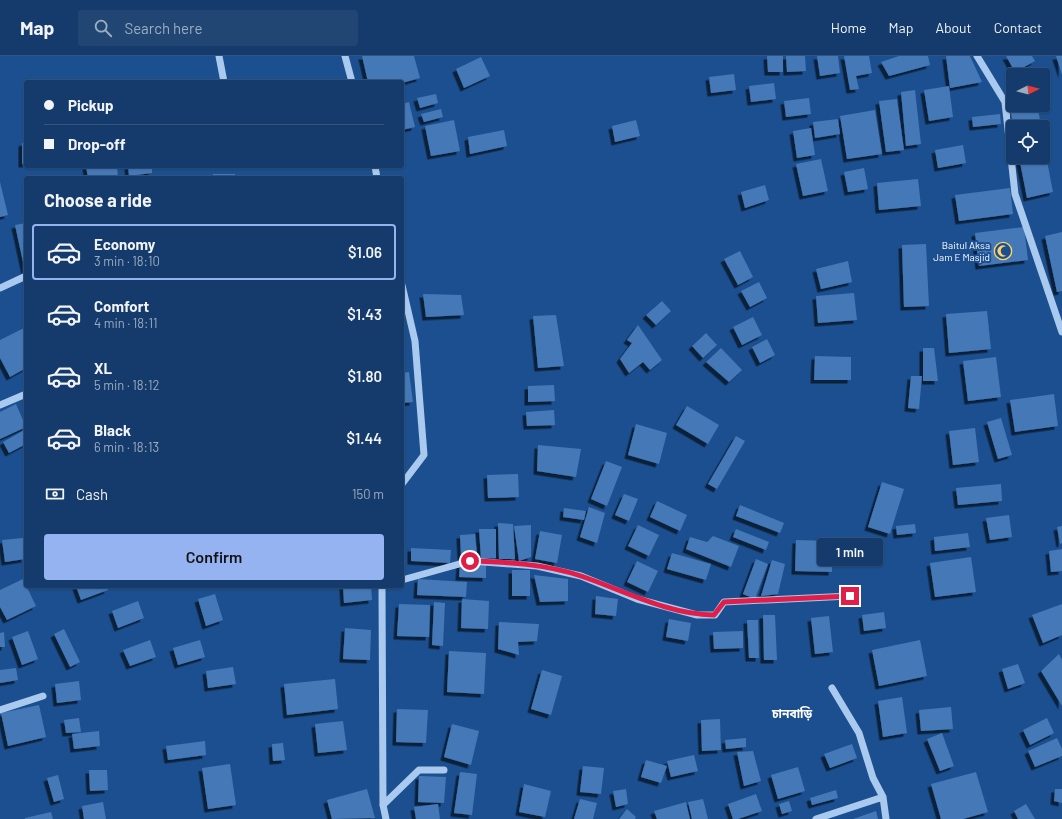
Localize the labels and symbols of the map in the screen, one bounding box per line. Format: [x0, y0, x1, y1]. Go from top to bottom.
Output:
north arrow [1006, 68, 1050, 112]
place label: Baitul Aksa Jam E Masjid [933, 239, 990, 263]
mosque icon: Baitul Aksa Jam E Masjid [993, 241, 1013, 261]
callout: 1 min [817, 538, 883, 566]
route start [461, 552, 479, 570]
route end [841, 587, 859, 605]
district label: চানবাড়ি [771, 706, 812, 721]

